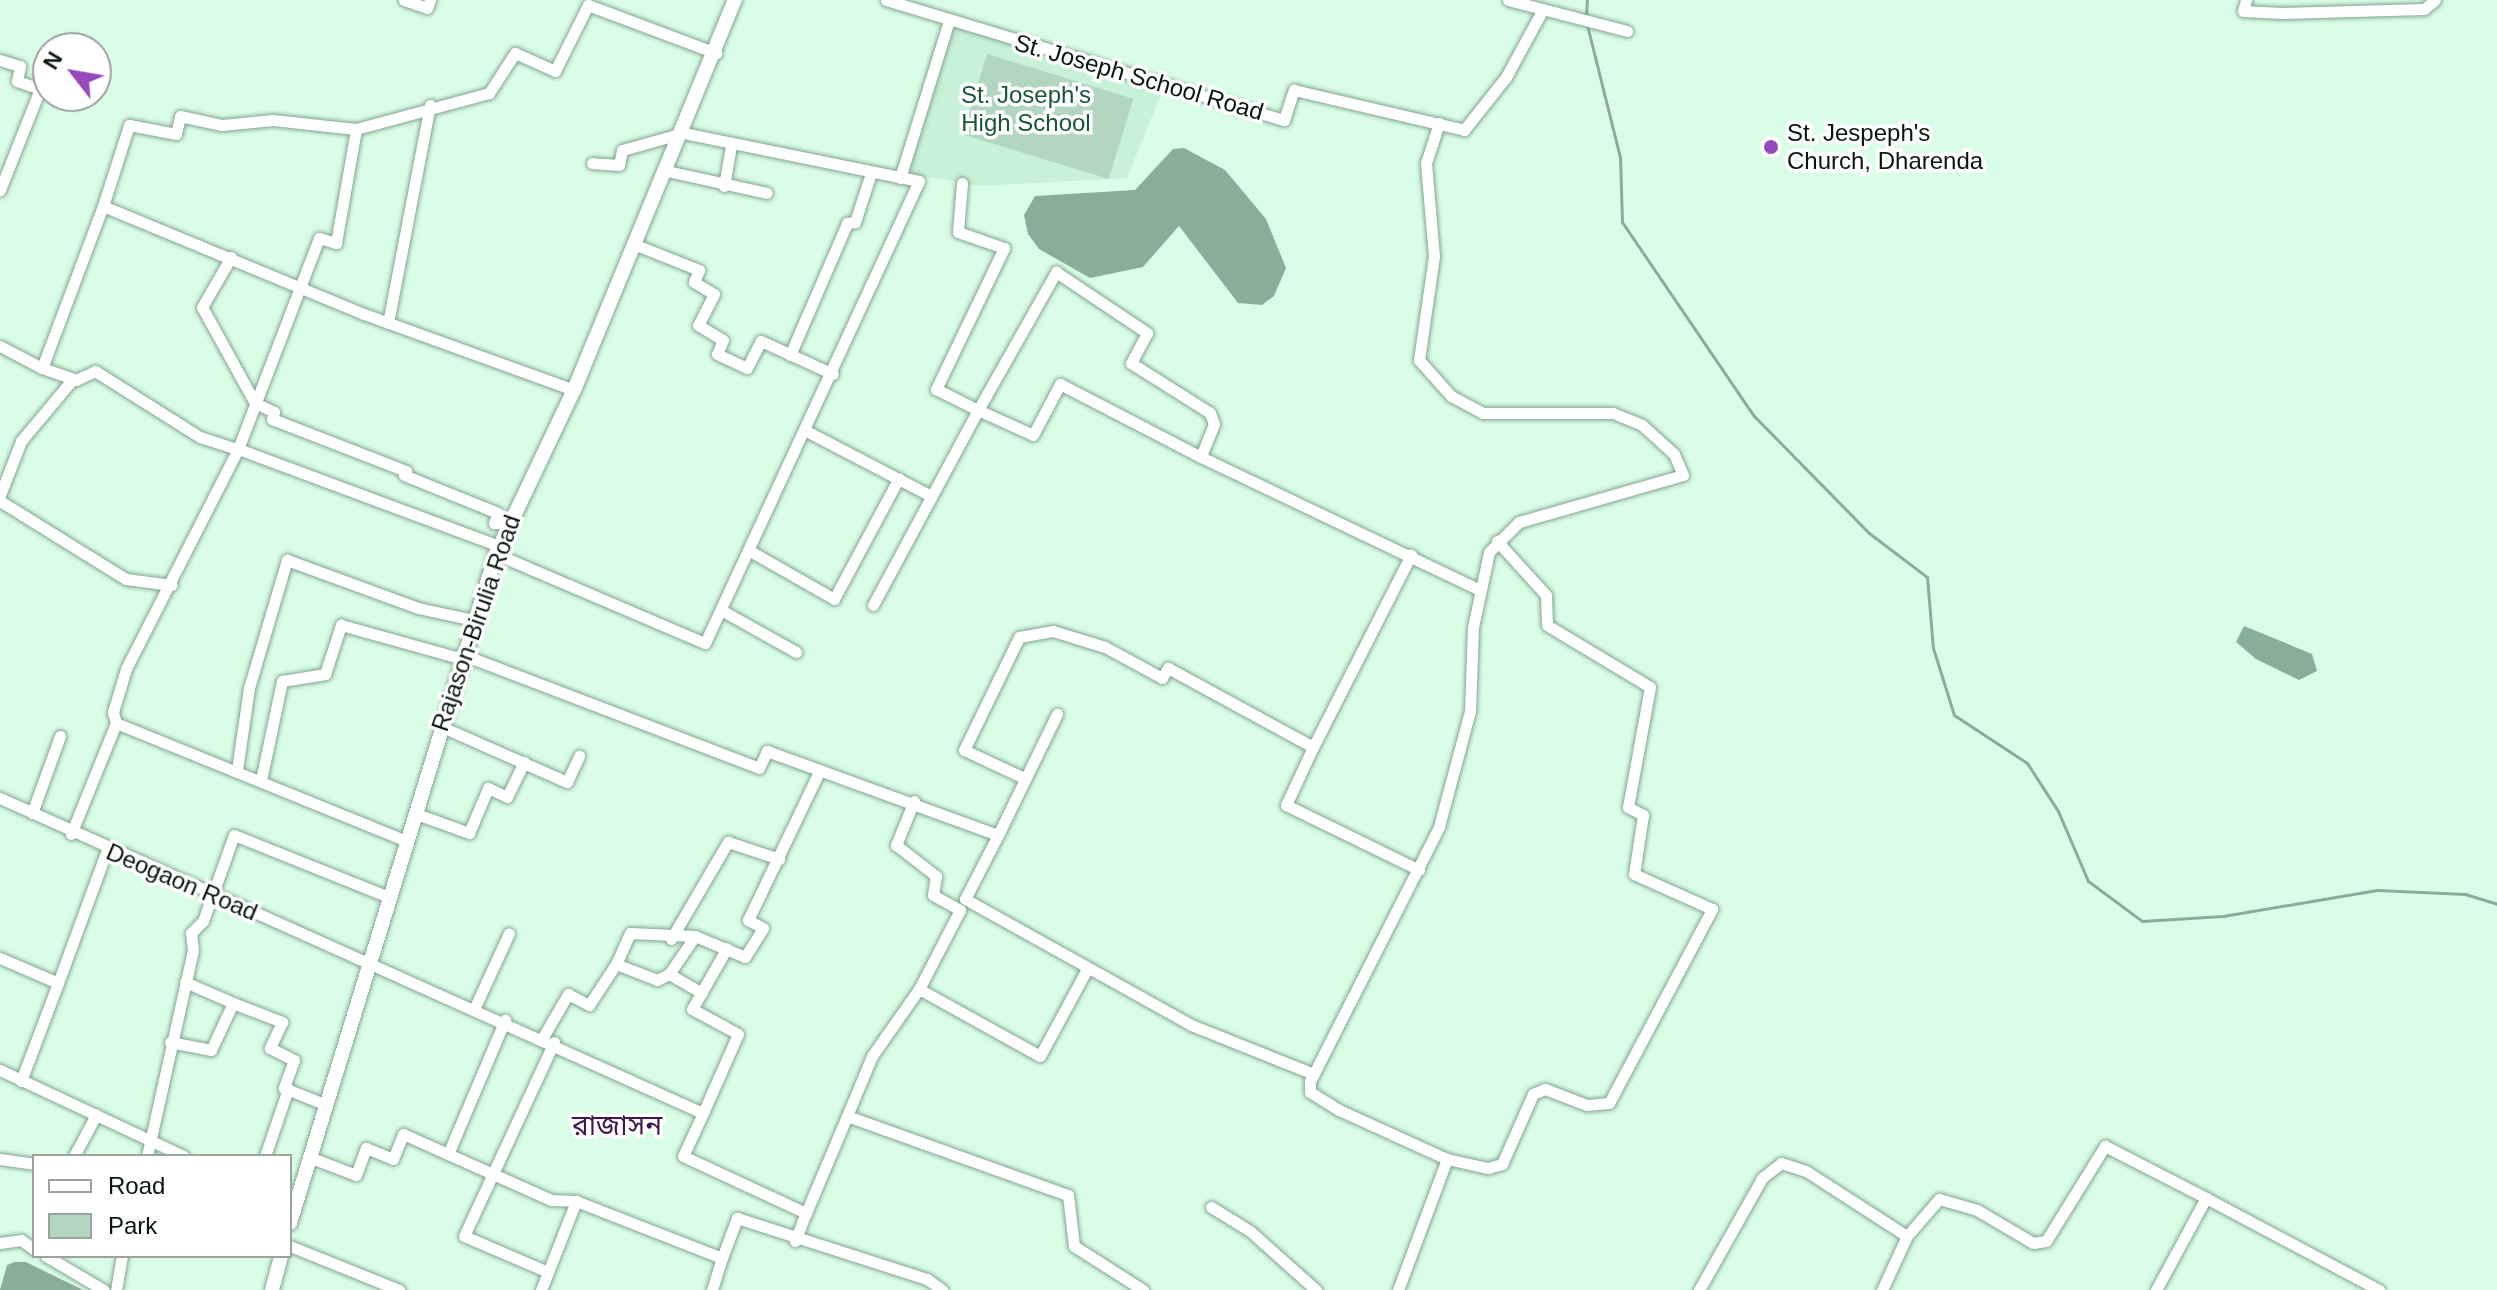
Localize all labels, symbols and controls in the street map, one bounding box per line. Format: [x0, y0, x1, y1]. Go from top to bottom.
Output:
street label: St. Joseph School Road [1011, 28, 1267, 126]
north arrow [32, 32, 112, 112]
text: N [38, 47, 68, 74]
park label: St. Joseph's High School [961, 81, 1091, 137]
place label: St. Jespeph's Church, Dharenda [1787, 119, 1983, 175]
marker: St. Jespeph's Church, Dharenda [1762, 138, 1780, 156]
street label: Rajason-Birulia Road [425, 511, 527, 735]
street label: Deogaon Road [102, 837, 262, 927]
district label: রাজাসন [572, 1109, 662, 1143]
legend [32, 1154, 292, 1258]
text: Road [108, 1172, 165, 1199]
text: Park [108, 1212, 157, 1239]

